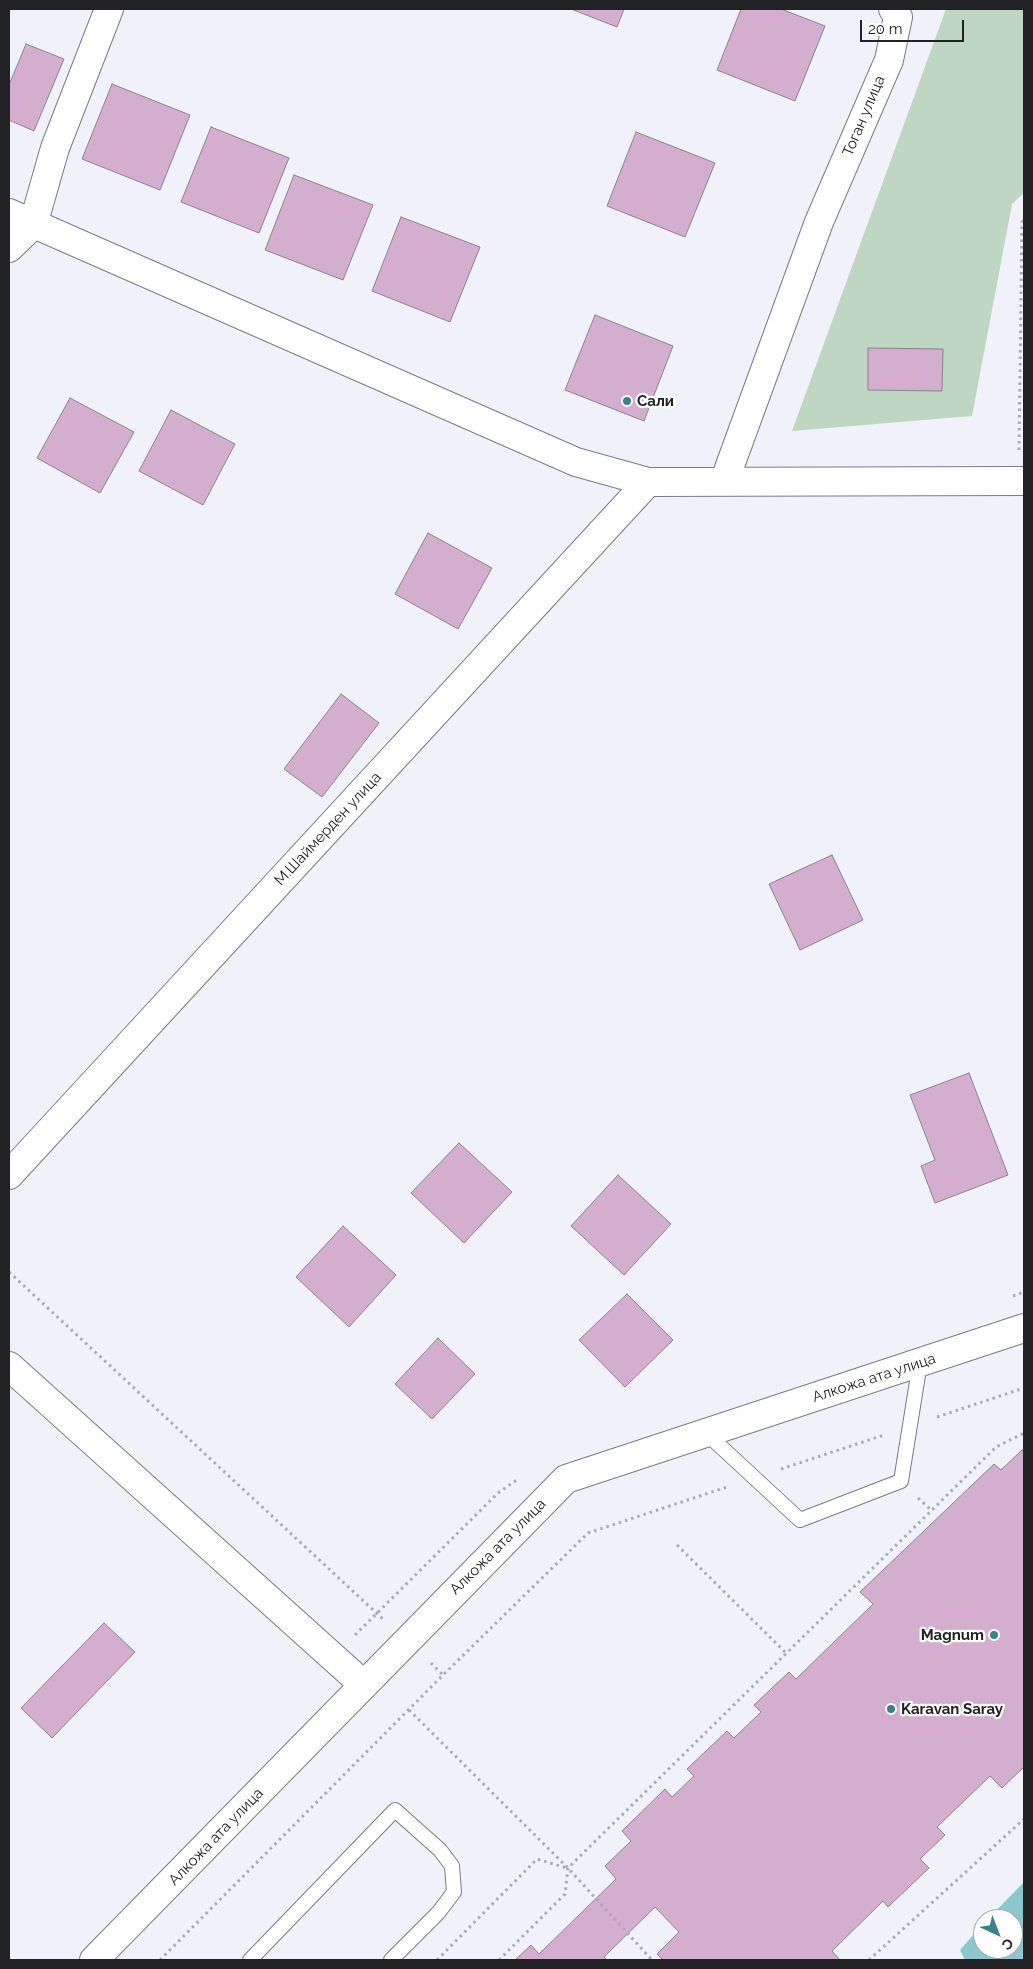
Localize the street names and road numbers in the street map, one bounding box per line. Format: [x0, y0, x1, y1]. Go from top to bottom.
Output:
street label: Тоган улица [839, 73, 889, 159]
street label: М.Шаймерден улица [271, 769, 385, 889]
street label: Алкожа ата улица [810, 1350, 938, 1406]
street label: Алкожа ата улица [446, 1495, 550, 1599]
street label: Алкожа ата улица [165, 1785, 267, 1889]

